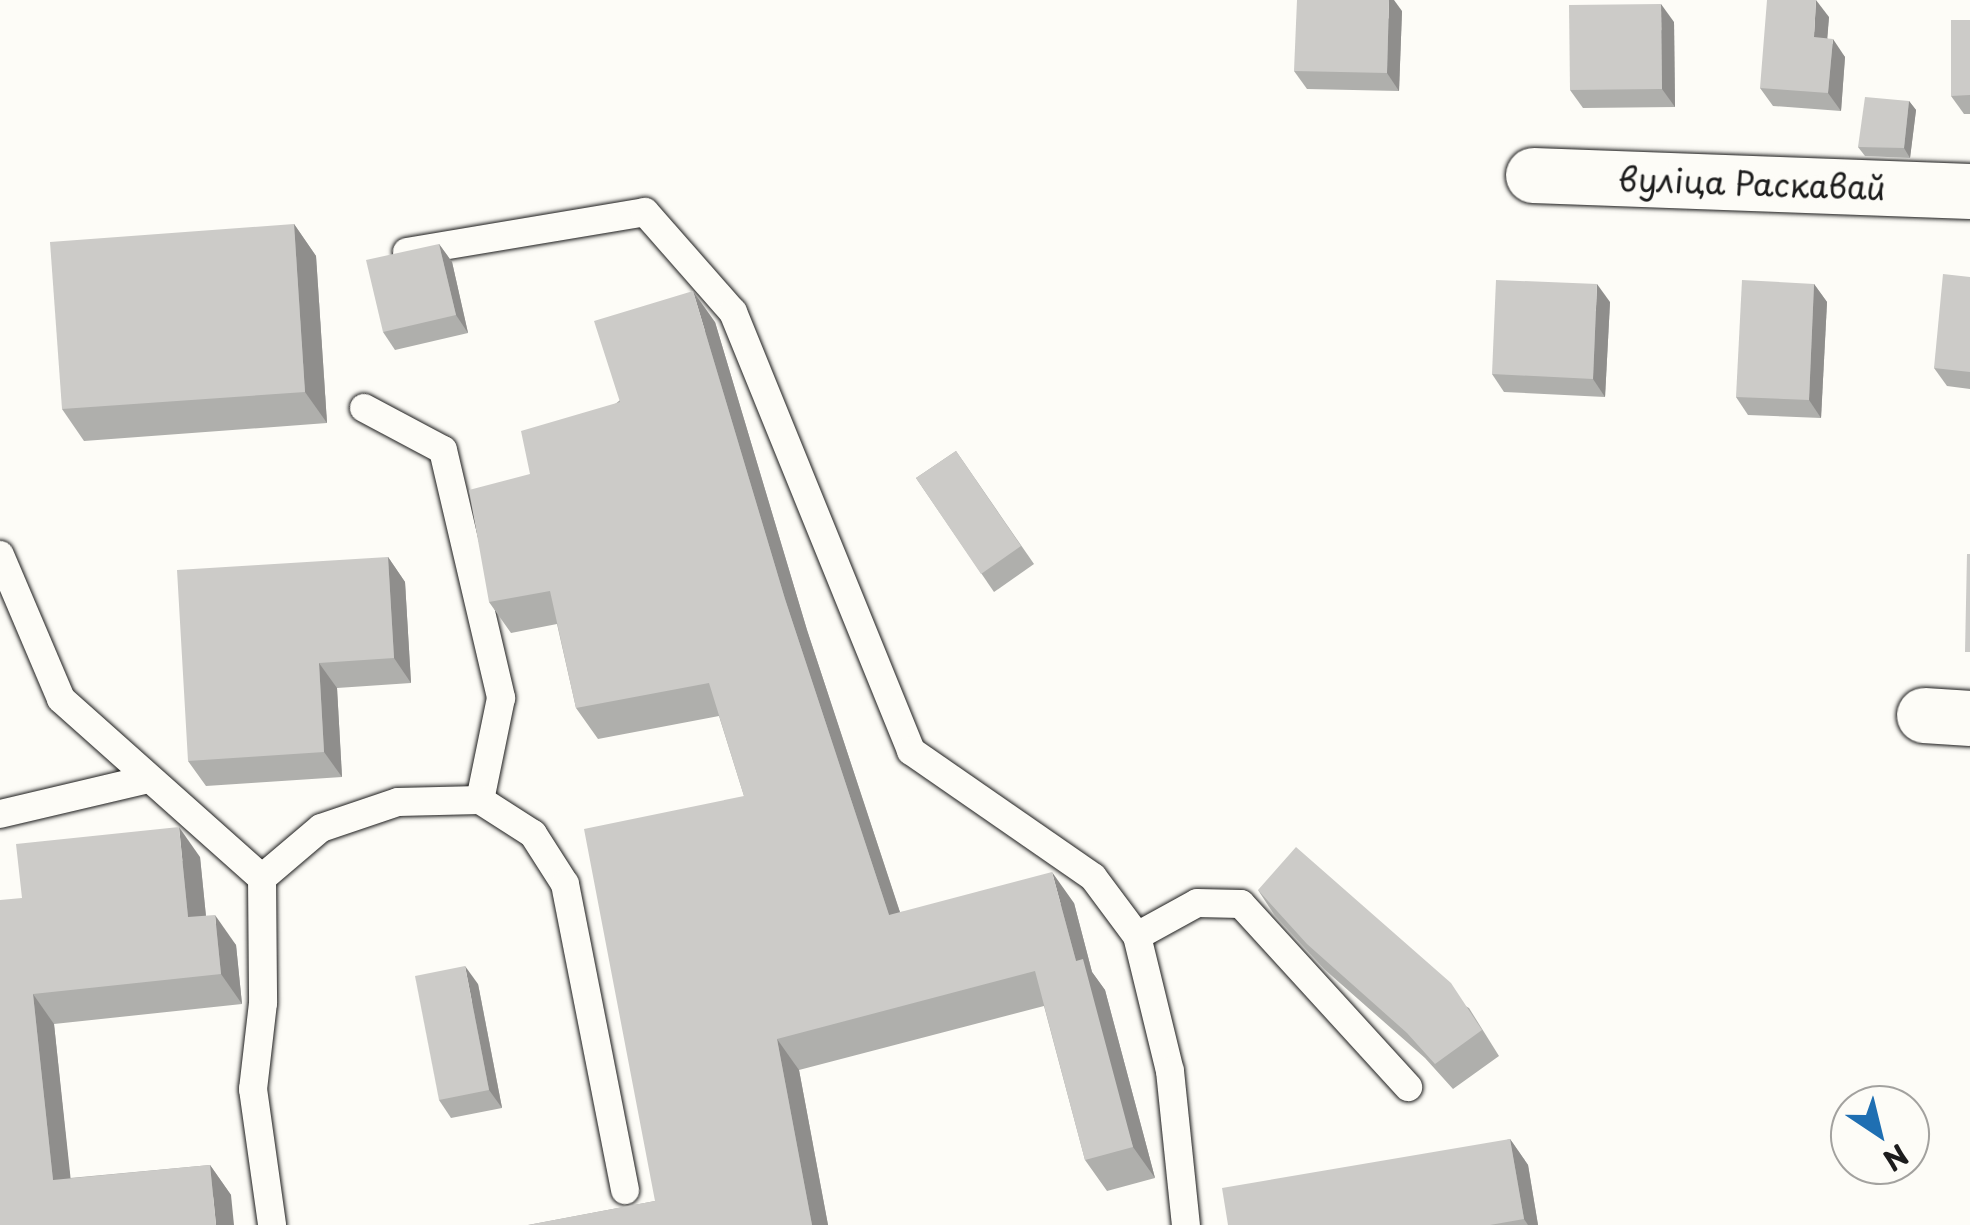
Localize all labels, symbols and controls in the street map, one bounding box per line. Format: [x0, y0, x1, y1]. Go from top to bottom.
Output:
street label: вуліца Раскавай [1618, 159, 1886, 207]
north arrow [1830, 1085, 1930, 1185]
text: N [1875, 1134, 1918, 1182]

